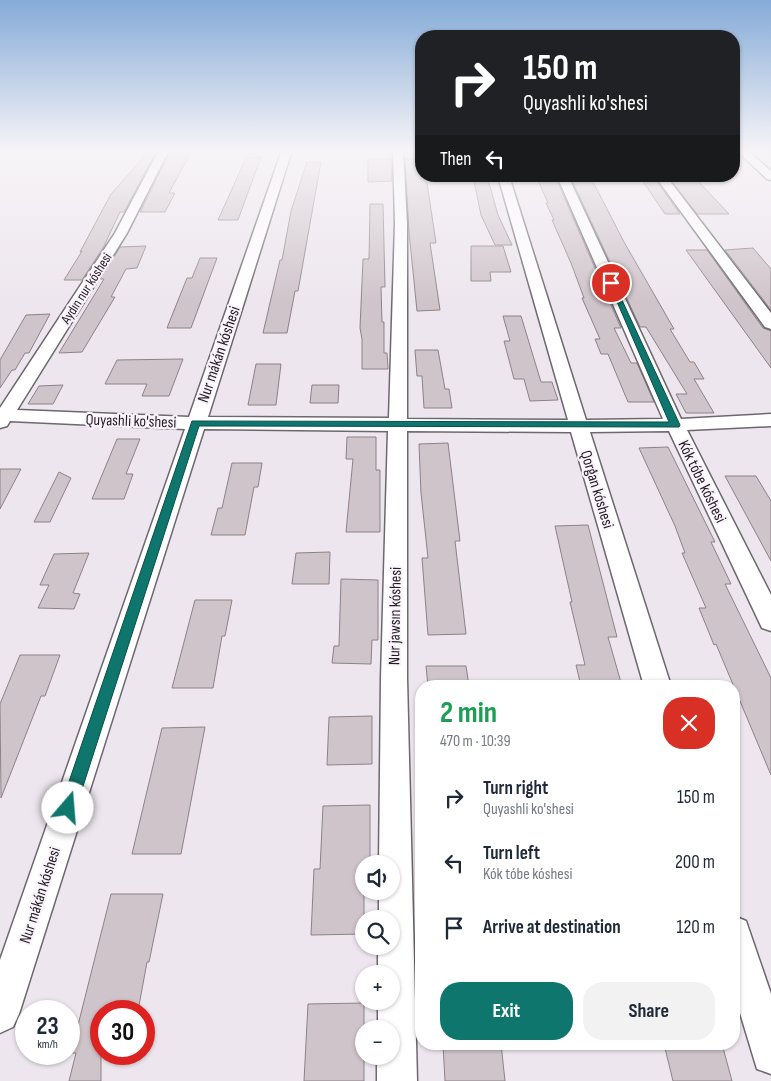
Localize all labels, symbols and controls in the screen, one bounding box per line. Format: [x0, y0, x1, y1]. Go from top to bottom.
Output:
text: 150 m [523, 47, 597, 90]
icon: right [440, 50, 505, 115]
text: Quyashli ko'shesi [523, 90, 648, 117]
icon: left [481, 145, 509, 173]
text: Then [440, 148, 471, 171]
street label: Aydın nur kóshesi [57, 250, 116, 328]
pin [590, 262, 632, 304]
icon: arrive [597, 269, 625, 297]
street label: Nur mákán kóshesi [194, 304, 245, 405]
street label: Quyashli ko'shesi [85, 410, 177, 433]
street label: Kók tóbe kóshesi [674, 437, 730, 526]
street label: Qorǵan kóshesi [576, 448, 617, 531]
street label: Nur jawsın kóshesi [385, 567, 406, 665]
text: 2 min [440, 695, 497, 731]
button: close [663, 697, 715, 749]
text: 470 m · 10:39 [440, 732, 511, 751]
text: Turn right [483, 777, 548, 800]
position arrow [41, 781, 93, 833]
icon: right [440, 784, 468, 812]
text: 150 m [677, 786, 715, 809]
text: Quyashli ko'shesi [483, 800, 574, 819]
text: Turn left [483, 842, 540, 865]
street label: Nur mákán kóshesi [16, 845, 65, 946]
icon: left [440, 849, 468, 877]
text: 200 m [675, 851, 715, 874]
map controls [355, 855, 400, 1065]
button: sound [355, 855, 400, 900]
text: Kók tóbe kóshesi [483, 865, 572, 884]
button: search [355, 910, 400, 955]
icon: arrive [440, 914, 468, 942]
text: Arrive at destination [483, 916, 621, 939]
text: 120 m [677, 916, 715, 939]
button: + [355, 965, 400, 1010]
button: Exit [440, 982, 573, 1040]
button: Share [583, 982, 715, 1040]
speed limit sign: 30 [90, 1000, 155, 1065]
text: 23 [36, 1011, 59, 1042]
button: − [355, 1020, 400, 1065]
text: km/h [37, 1037, 58, 1052]

